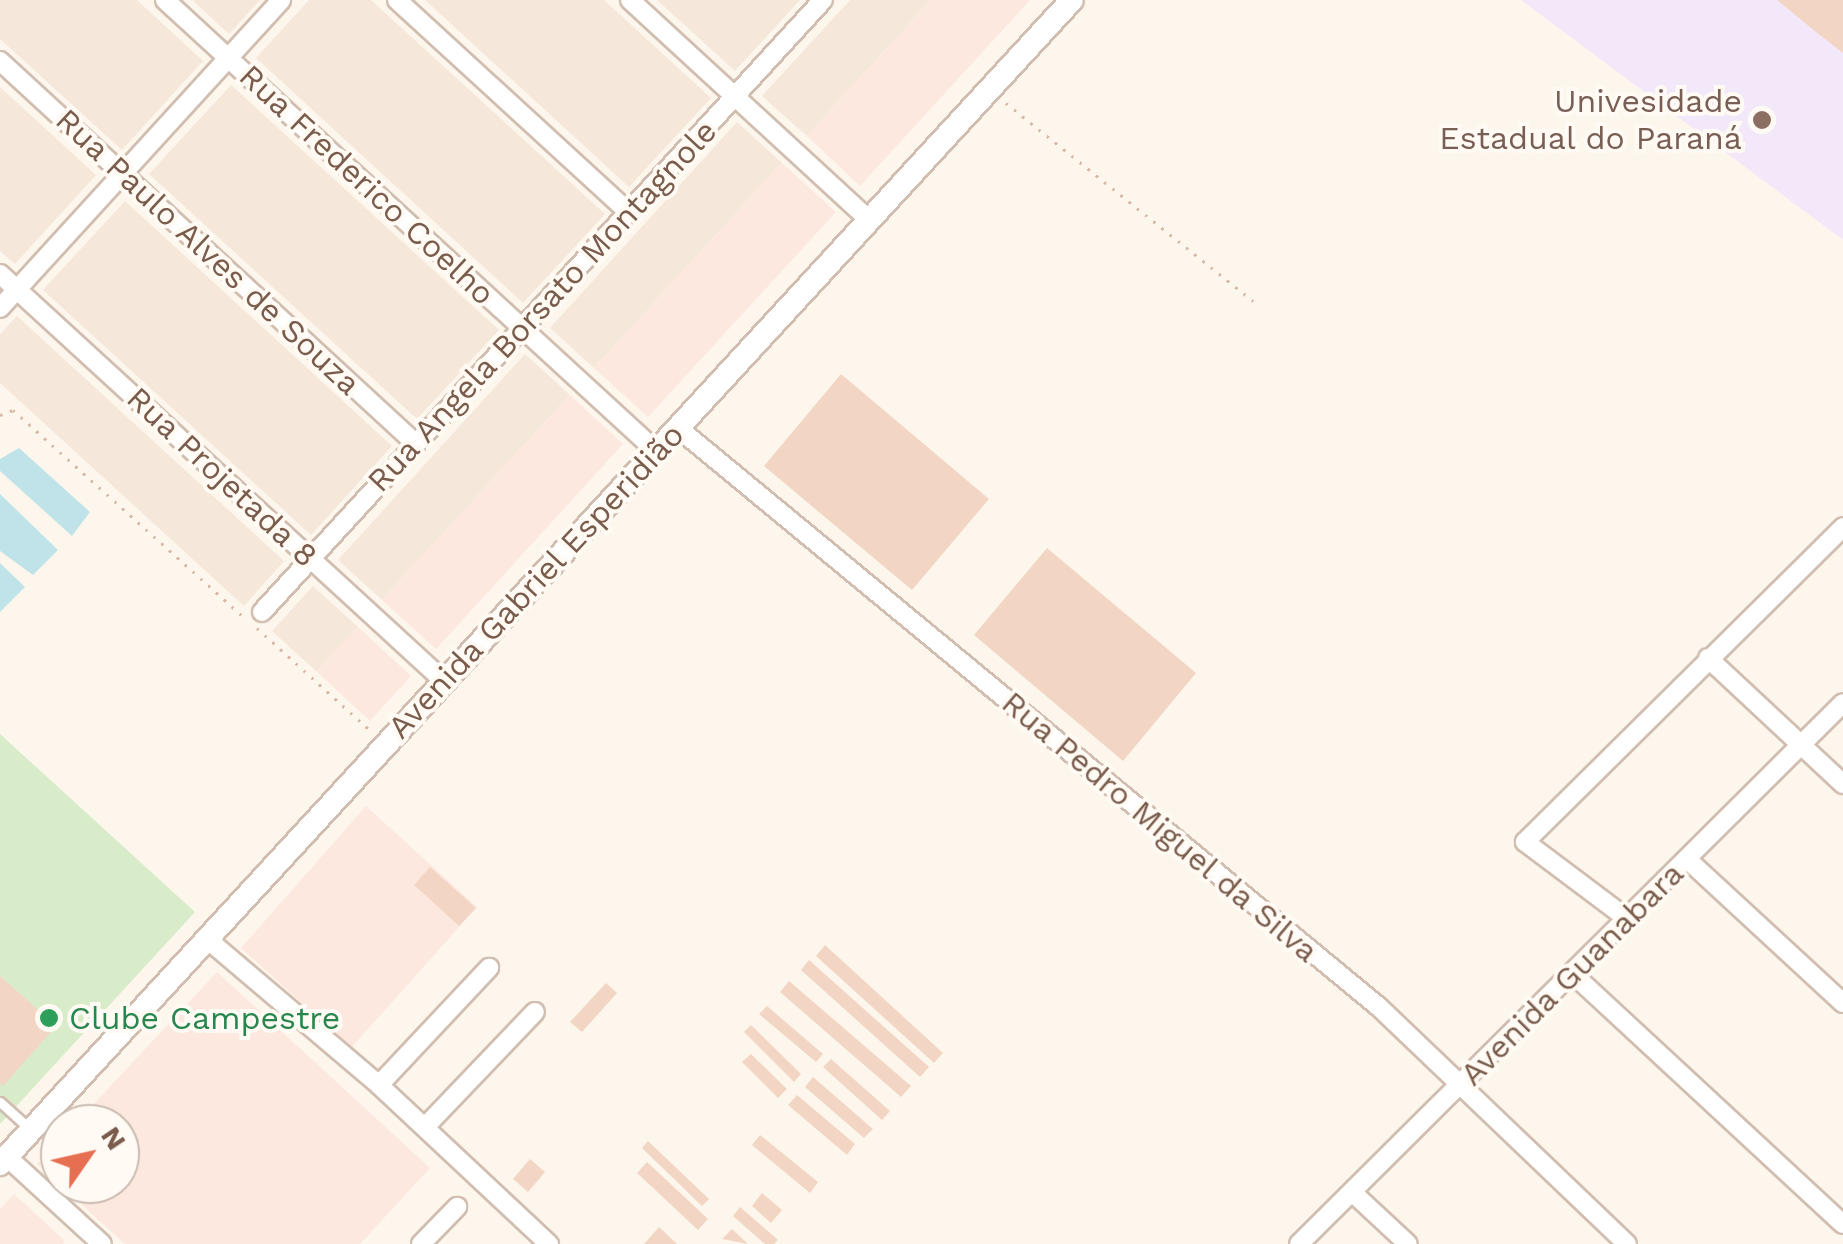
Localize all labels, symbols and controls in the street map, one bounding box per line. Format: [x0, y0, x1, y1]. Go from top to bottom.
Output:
street label: Rua Frederico Coelho [231, 57, 503, 313]
place label: Univesidade Estadual do Paraná [1438, 83, 1742, 158]
street label: Rua Paulo Alves de Souza [47, 100, 369, 404]
marker: Univesidade Estadual do Paraná [1751, 109, 1773, 131]
street label: Rua Angela Borsato Montagnole [359, 111, 725, 501]
street label: Rua Projetada 8 [118, 378, 326, 576]
street label: Avenida Gabriel Esperidião [379, 415, 693, 747]
street label: Rua Pedro Miguel da Silva [993, 683, 1327, 971]
street label: Avenida Guanabara [1452, 854, 1692, 1094]
place label: Clube Campestre [69, 999, 340, 1037]
marker: Clube Campestre [38, 1007, 60, 1029]
north arrow [40, 1104, 140, 1204]
text: N [94, 1120, 133, 1156]

